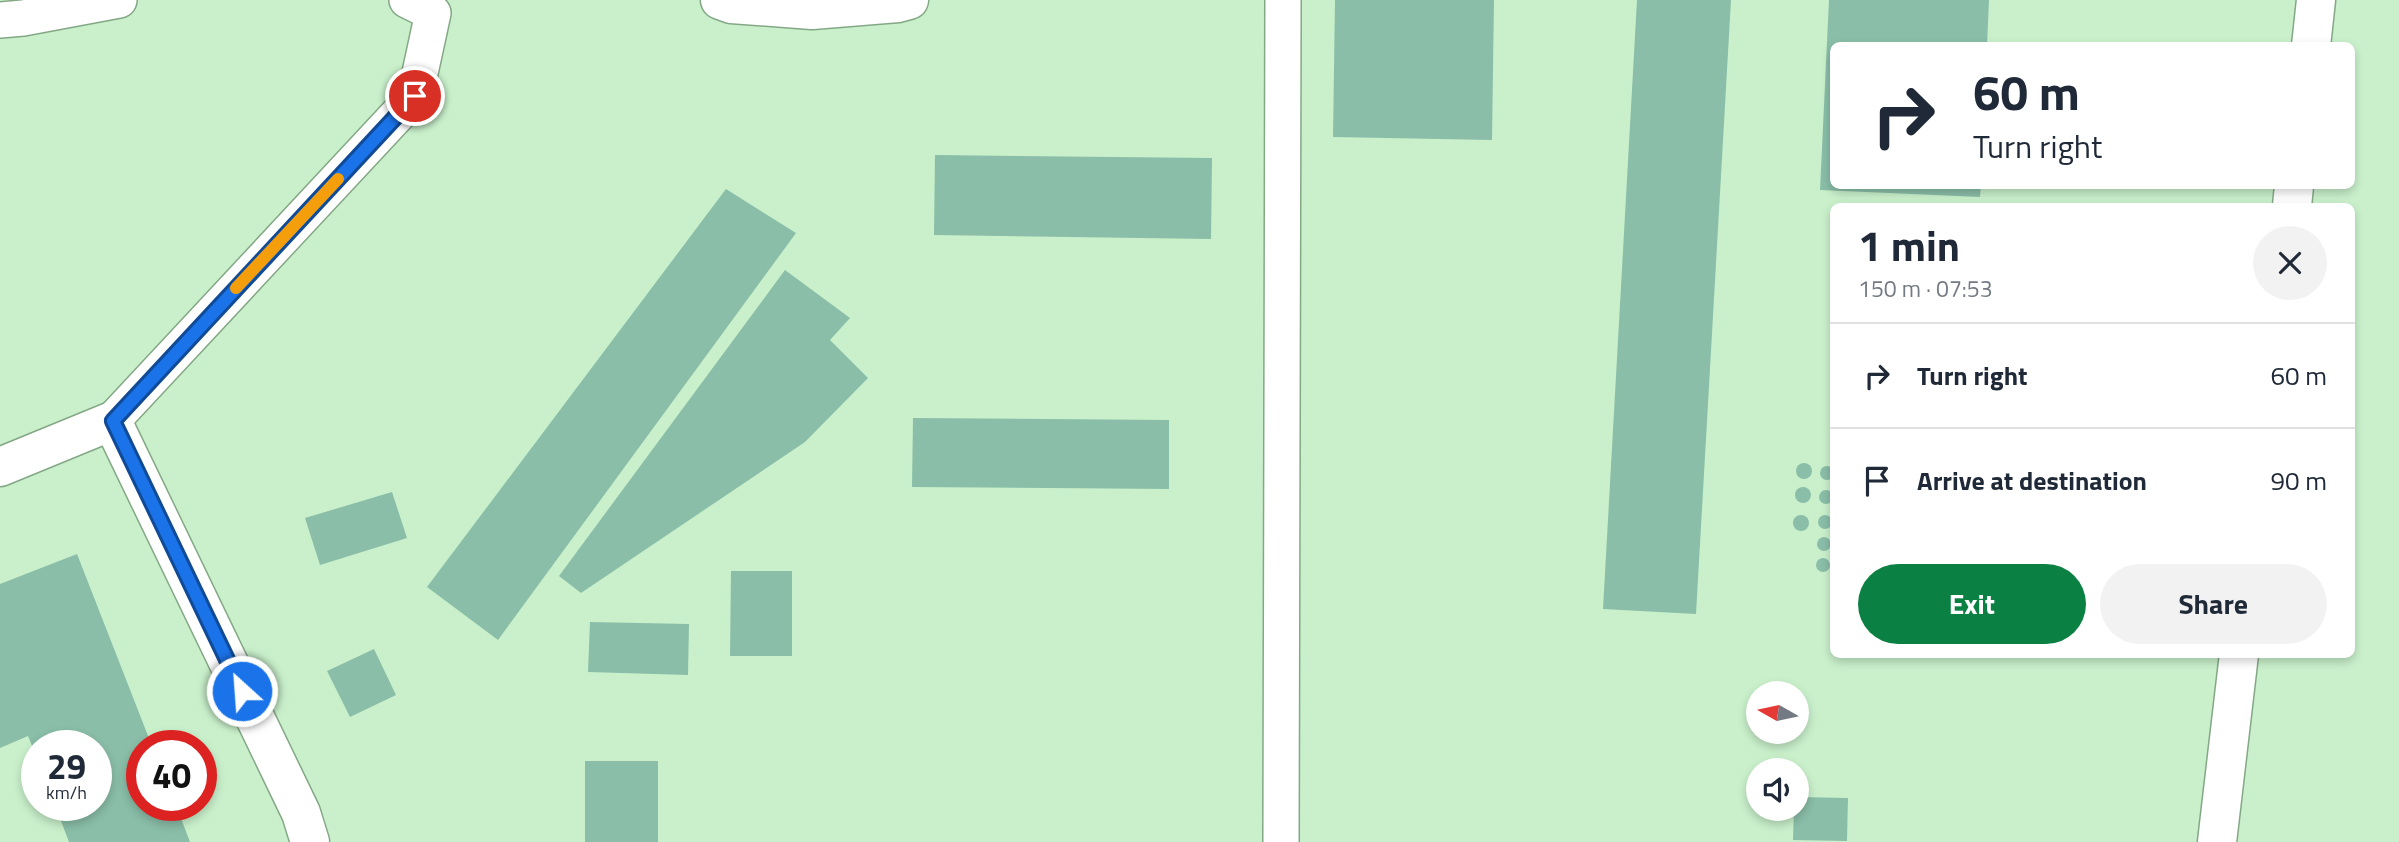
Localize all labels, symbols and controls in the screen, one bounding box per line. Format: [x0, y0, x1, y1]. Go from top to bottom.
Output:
text: 60 m [1973, 54, 2080, 129]
pin [385, 66, 445, 126]
icon: right [1858, 70, 1949, 161]
icon: arrive [396, 77, 434, 115]
text: Turn right [1973, 122, 2102, 170]
text: 1 min [1858, 213, 1960, 277]
button: close [2253, 226, 2327, 300]
text: 150 m · 07:53 [1858, 271, 1993, 306]
text: Turn right [1917, 356, 2028, 395]
text: 60 m [2270, 356, 2327, 395]
icon: right [1858, 357, 1896, 395]
text: Arrive at destination [1917, 461, 2147, 500]
text: 90 m [2270, 461, 2327, 500]
icon: arrive [1858, 462, 1896, 500]
button: Exit [1858, 564, 2086, 644]
button: Share [2100, 564, 2327, 644]
position arrow [205, 654, 279, 728]
north arrow [1746, 681, 1810, 744]
map controls [1746, 681, 1809, 821]
speed limit sign: 40 [126, 730, 217, 821]
text: 29 [47, 739, 86, 793]
button: sound [1746, 758, 1809, 821]
text: km/h [46, 779, 87, 806]

